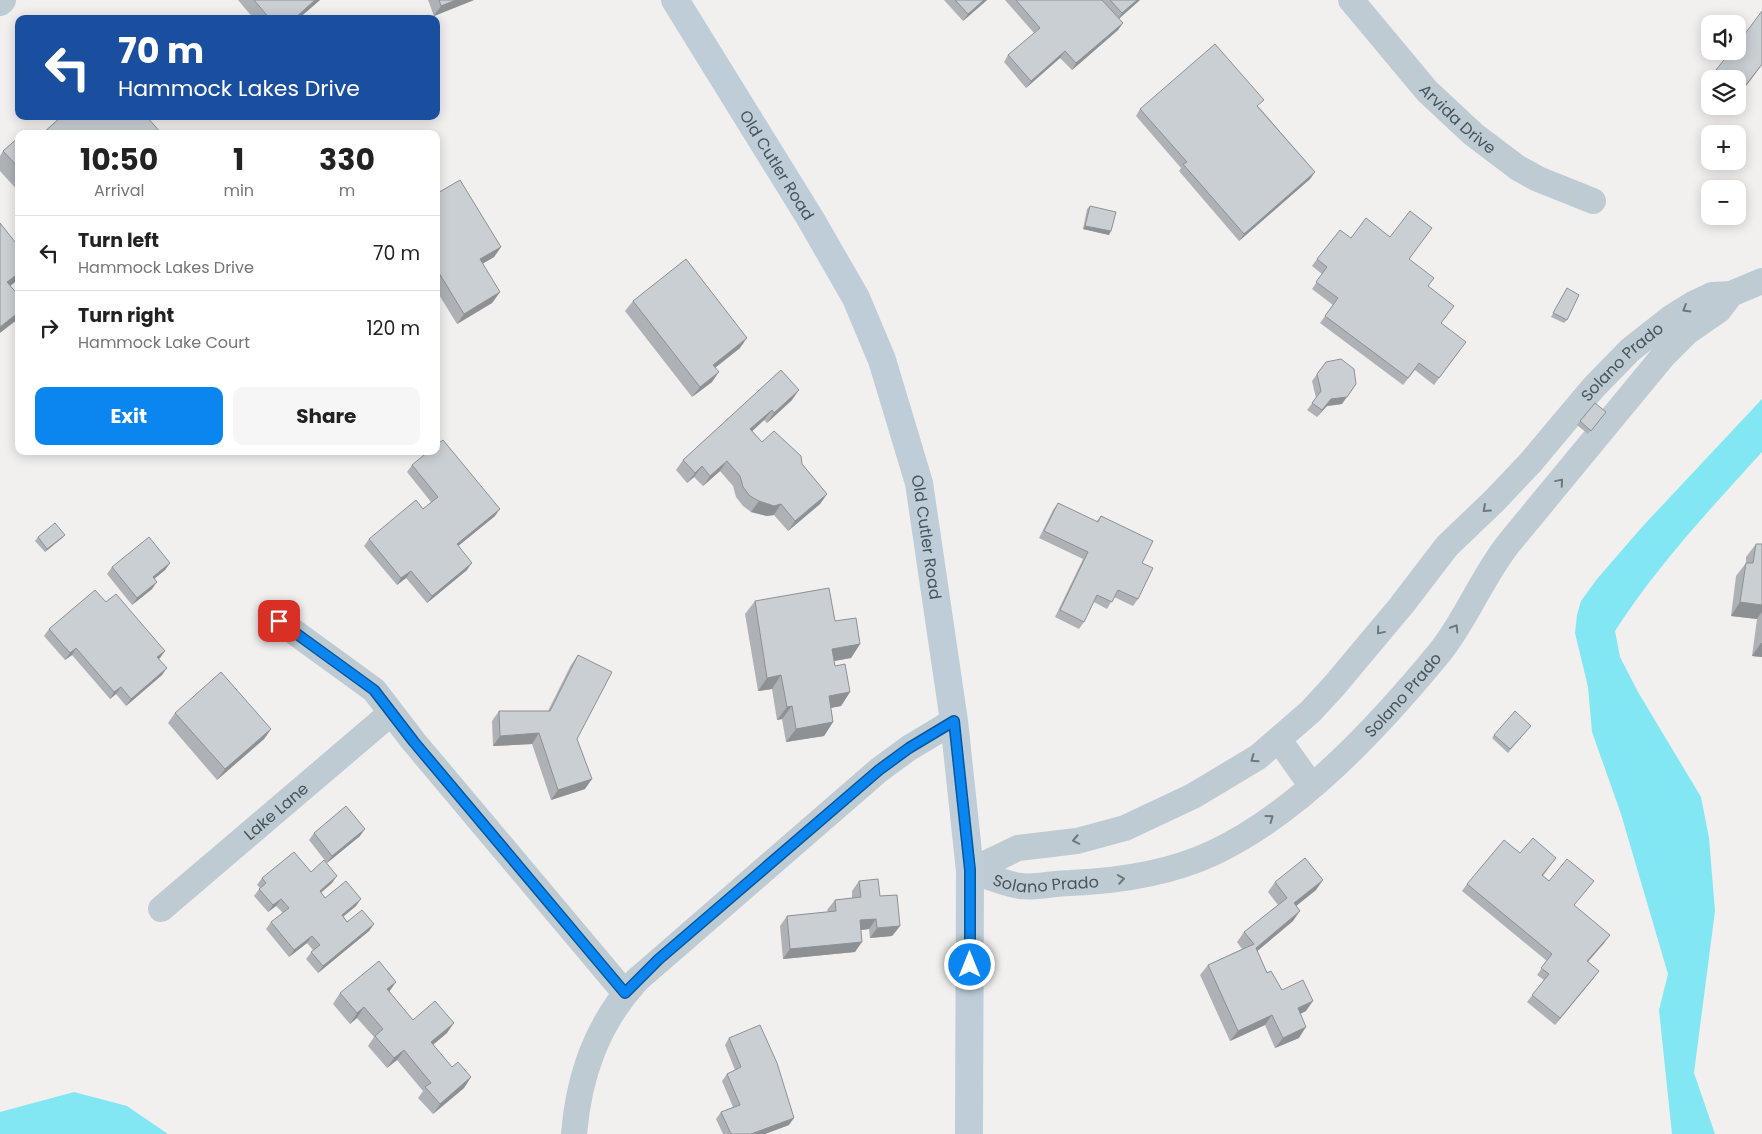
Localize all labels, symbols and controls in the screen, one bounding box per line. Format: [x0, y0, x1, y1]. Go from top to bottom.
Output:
map controls [1701, 15, 1746, 225]
button: sound [1701, 15, 1746, 60]
text: 70 m [118, 26, 204, 75]
icon: left [35, 35, 100, 100]
button: layers [1701, 70, 1746, 115]
text: Hammock Lakes Drive [118, 73, 360, 104]
street label: Arvida Drive [1414, 79, 1501, 159]
street label: Old Cutler Road [734, 105, 820, 224]
button: + [1701, 125, 1746, 170]
text: 10:50 [80, 138, 158, 181]
text: 1 [233, 138, 244, 181]
text: 330 [319, 138, 375, 181]
text: Arrival [94, 179, 144, 202]
text: min [223, 179, 254, 202]
text: m [339, 179, 355, 202]
button: − [1701, 180, 1746, 225]
text: Turn left [78, 227, 159, 254]
icon: left [35, 239, 63, 267]
text: 70 m [373, 240, 420, 267]
text: Hammock Lakes Drive [78, 256, 254, 279]
text: Turn right [78, 302, 174, 329]
one-way arrow [1682, 302, 1691, 312]
icon: right [35, 314, 63, 342]
text: 120 m [366, 315, 420, 342]
street label: Solano Prado [1575, 317, 1668, 406]
text: Hammock Lake Court [78, 331, 250, 354]
button: Exit [35, 387, 223, 445]
button: Share [233, 387, 420, 445]
street label: Old Cutler Road [906, 472, 947, 601]
one-way arrow [1554, 478, 1563, 487]
one-way arrow [1482, 503, 1491, 512]
pin [258, 600, 300, 642]
icon: arrive [265, 607, 293, 635]
one-way arrow [1449, 624, 1459, 633]
one-way arrow [1376, 626, 1385, 635]
street label: Solano Prado [1359, 647, 1447, 742]
one-way arrow [1250, 753, 1260, 762]
street label: Lake Lane [239, 777, 313, 845]
one-way arrow [1264, 816, 1273, 824]
one-way arrow [1071, 835, 1080, 845]
street label: Solano Prado [990, 868, 1100, 898]
one-way arrow [1117, 874, 1125, 884]
position arrow [943, 938, 995, 990]

